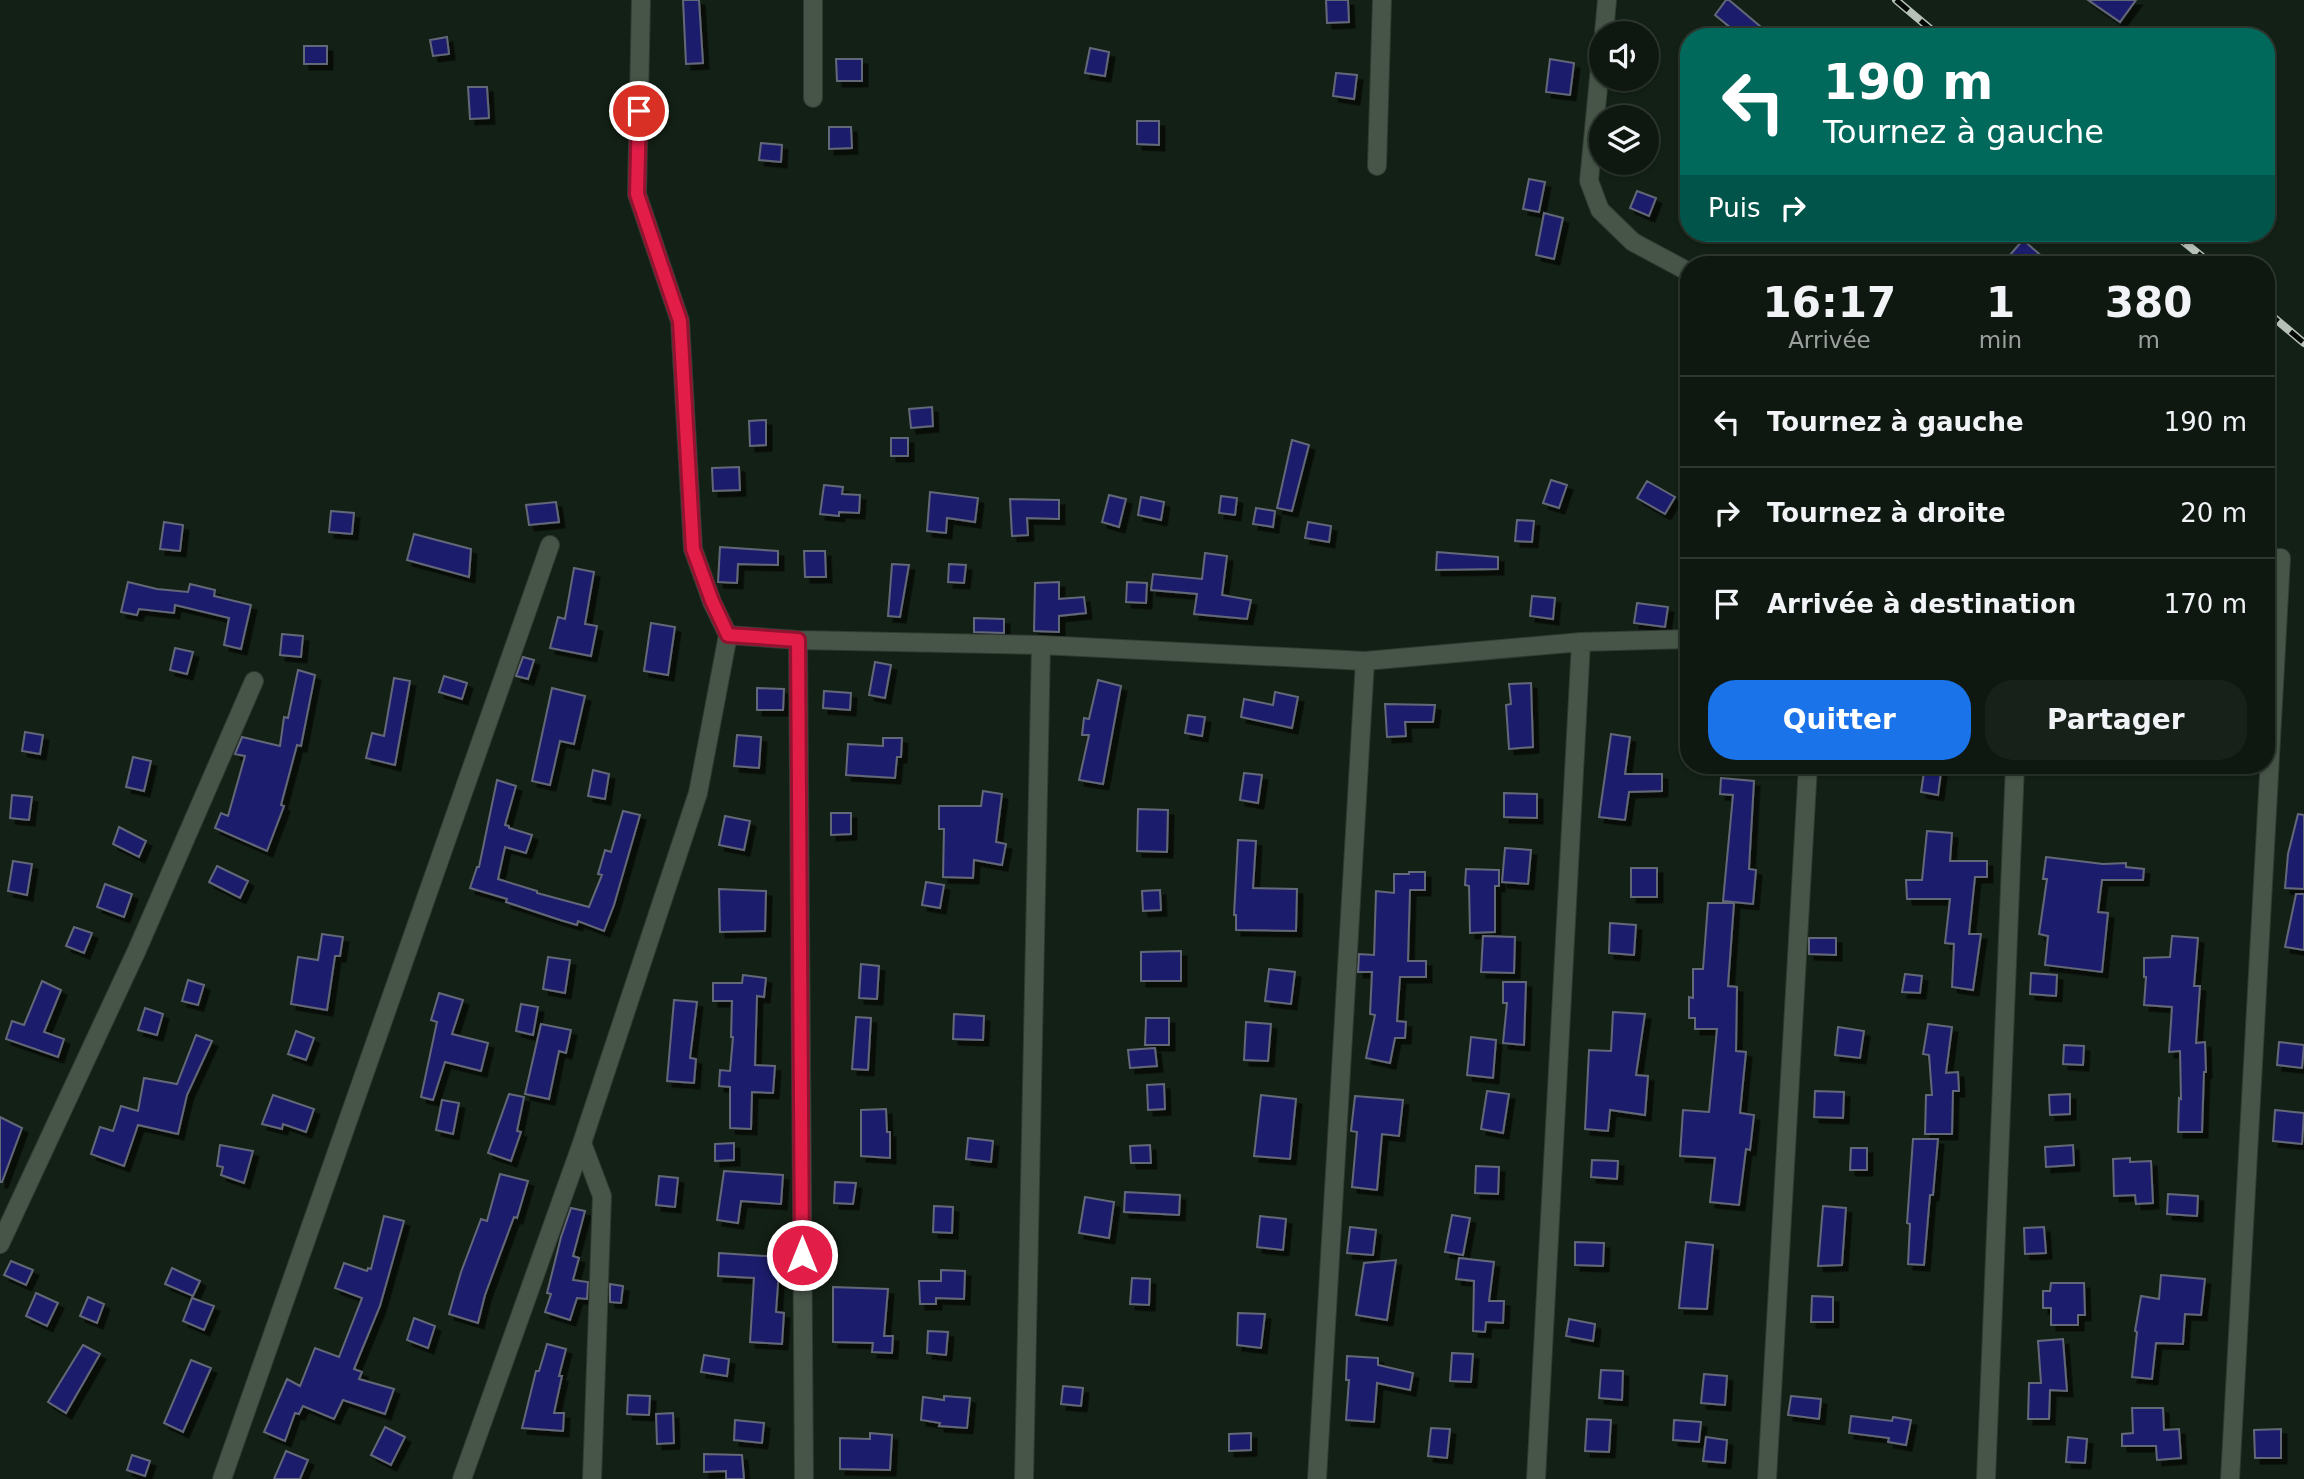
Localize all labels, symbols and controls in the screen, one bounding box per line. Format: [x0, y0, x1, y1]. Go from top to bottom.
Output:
map controls [1589, 21, 1659, 175]
button: sound [1589, 21, 1659, 91]
text: 190 m [1823, 54, 1993, 111]
icon: left [1708, 56, 1799, 147]
pin [609, 81, 669, 141]
icon: arrive [620, 92, 658, 130]
button: layers [1589, 105, 1659, 175]
text: Tournez à gauche [1823, 113, 2104, 151]
icon: right [1774, 189, 1812, 227]
text: Puis [1708, 193, 1760, 223]
text: 16:17 [1763, 278, 1896, 327]
text: 1 [1986, 278, 2015, 327]
text: 380 [2105, 278, 2192, 327]
text: Arrivée [1788, 327, 1871, 353]
text: min [1979, 327, 2022, 353]
text: m [2137, 327, 2160, 353]
icon: left [1708, 403, 1746, 441]
text: Tournez à gauche [1767, 407, 2024, 437]
text: 190 m [2164, 407, 2247, 437]
icon: right [1708, 494, 1746, 532]
text: Tournez à droite [1767, 498, 2006, 528]
text: 20 m [2180, 498, 2247, 528]
icon: arrive [1708, 585, 1746, 623]
text: Arrivée à destination [1767, 589, 2076, 619]
text: 170 m [2164, 589, 2247, 619]
button: Quitter [1708, 680, 1971, 760]
button: Partager [1985, 680, 2247, 760]
position arrow [765, 1218, 839, 1292]

